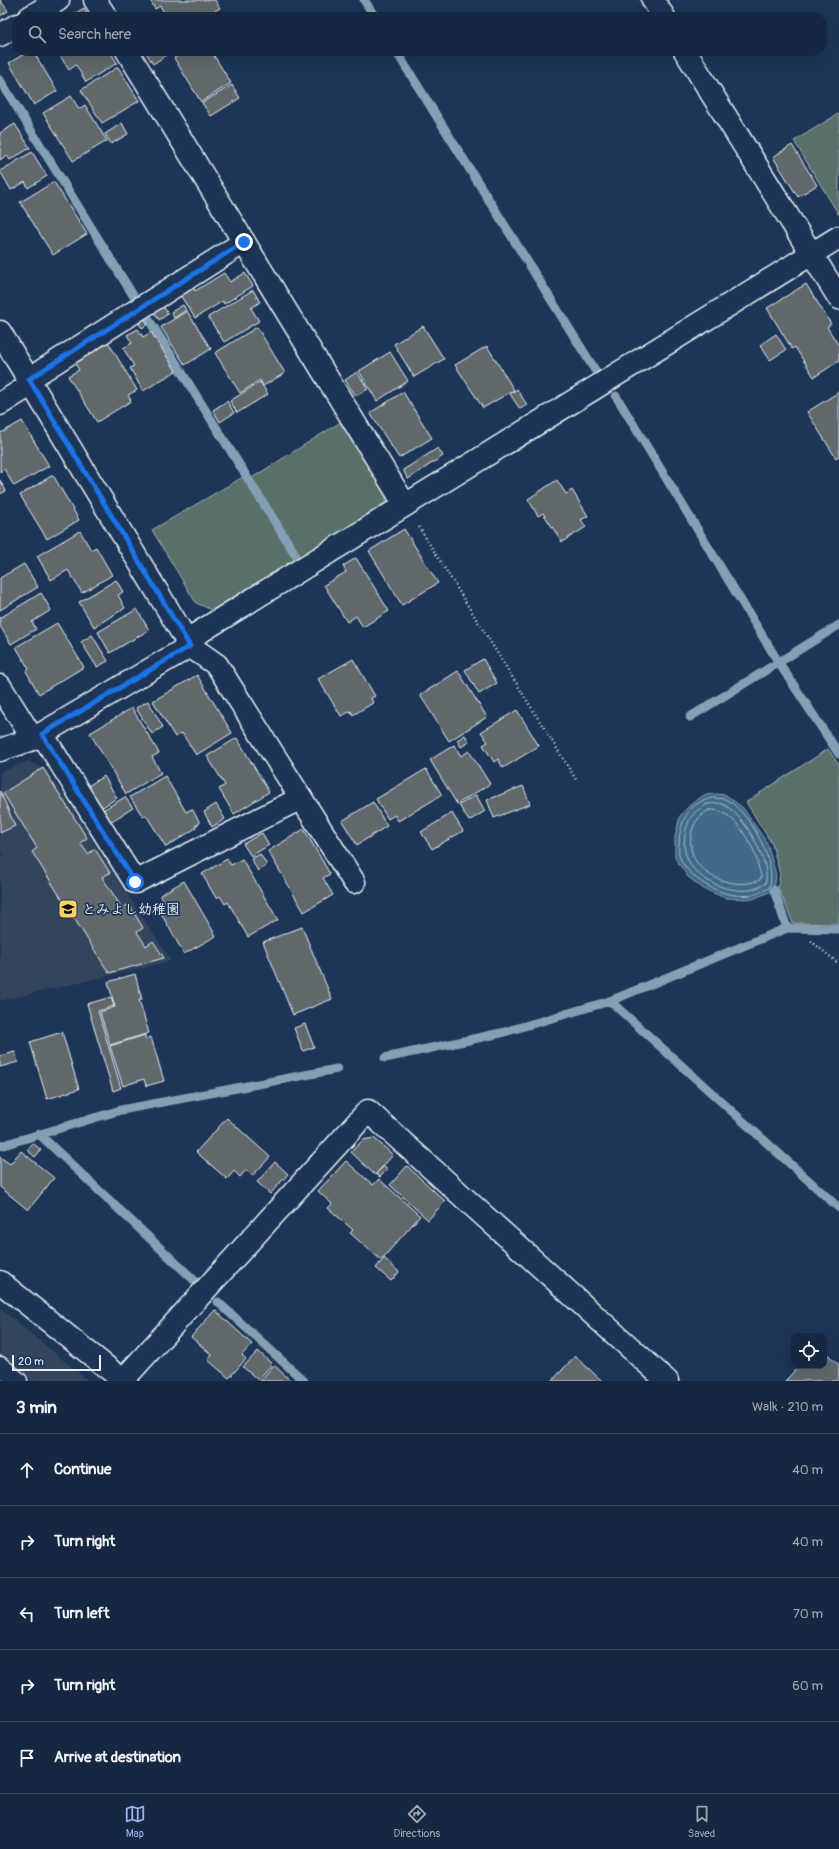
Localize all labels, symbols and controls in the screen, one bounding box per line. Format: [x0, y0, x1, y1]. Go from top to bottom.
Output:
search box [12, 12, 827, 56]
icon: search [26, 23, 48, 45]
text: Search here [58, 25, 131, 44]
route end [235, 233, 253, 251]
route start [126, 873, 144, 891]
school or university icon: とみよし幼稚園 [57, 898, 79, 920]
place label: とみよし幼稚園 [82, 901, 180, 918]
map controls [791, 1333, 827, 1369]
button: locate [791, 1333, 827, 1369]
scale bar [12, 1353, 101, 1372]
text: 20 m [18, 1355, 44, 1368]
text: 3 min [16, 1397, 57, 1418]
text: Walk · 210 m [752, 1399, 823, 1415]
icon: ahead [16, 1459, 38, 1481]
text: Continue [54, 1460, 112, 1479]
text: 40 m [792, 1462, 823, 1478]
icon: right [16, 1531, 38, 1553]
text: Turn right [54, 1532, 115, 1551]
text: 40 m [792, 1534, 823, 1550]
icon: left [16, 1603, 38, 1625]
text: Turn left [54, 1604, 110, 1623]
text: 70 m [793, 1606, 823, 1622]
icon: right [16, 1675, 38, 1697]
text: Turn right [54, 1676, 115, 1695]
text: 60 m [792, 1678, 823, 1694]
icon: arrive [16, 1747, 38, 1769]
text: Arrive at destination [54, 1748, 181, 1767]
tab: Map [124, 1803, 146, 1840]
tab: Directions [394, 1803, 440, 1840]
tab: Saved [688, 1803, 715, 1840]

